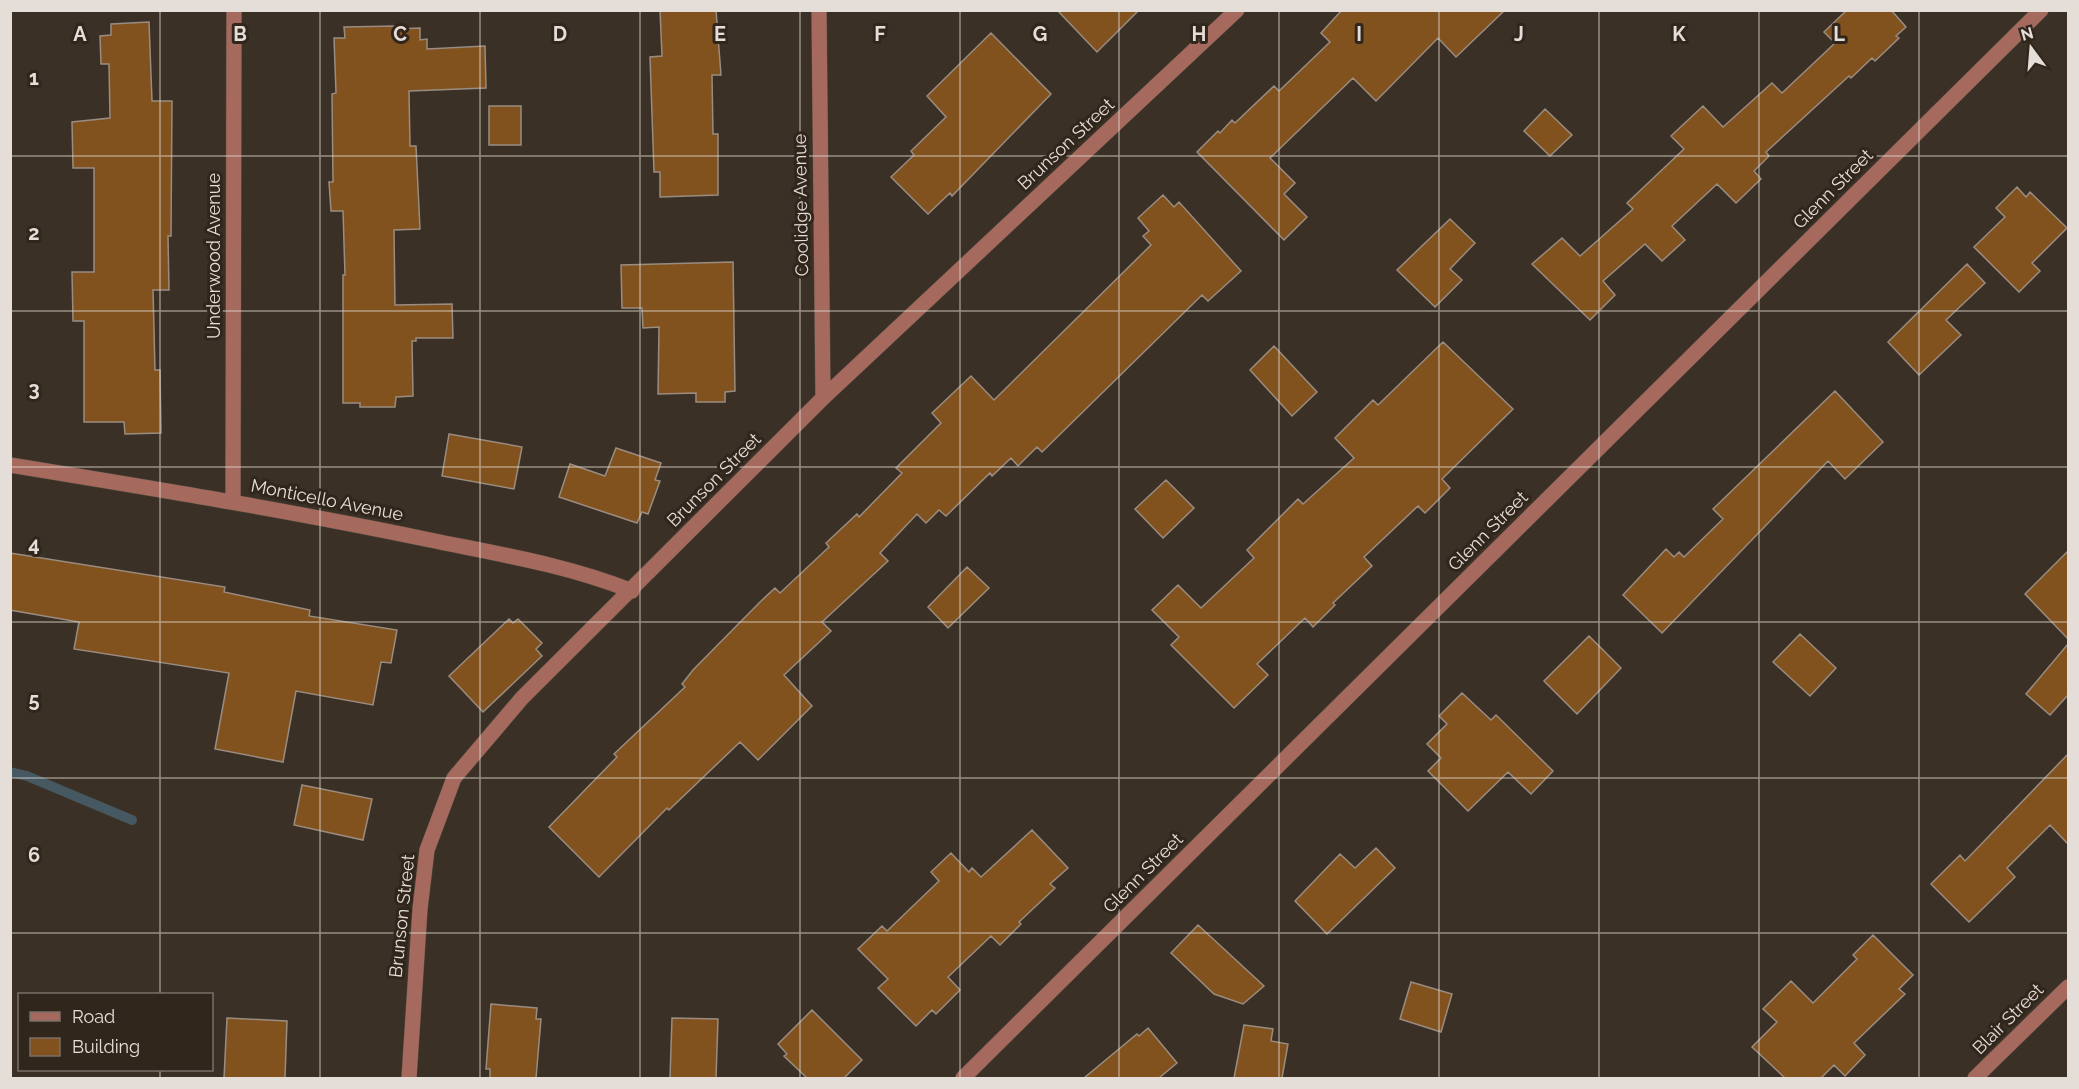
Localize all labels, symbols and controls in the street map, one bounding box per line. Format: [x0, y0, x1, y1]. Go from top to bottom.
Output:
north arrow [2001, 18, 2061, 78]
text: A [73, 22, 87, 46]
text: B [233, 22, 247, 46]
text: C [393, 22, 407, 46]
text: D [553, 22, 567, 46]
text: E [714, 22, 726, 46]
text: F [874, 22, 886, 46]
text: G [1033, 22, 1047, 46]
text: H [1192, 22, 1206, 46]
text: I [1356, 22, 1362, 46]
text: J [1514, 22, 1524, 46]
text: K [1672, 22, 1686, 46]
text: L [1833, 22, 1845, 46]
text: N [2019, 23, 2035, 45]
text: 1 [29, 66, 39, 90]
street label: Brunson Street [1013, 94, 1118, 194]
street label: Coolidge Avenue [789, 133, 812, 277]
street label: Glenn Street [1789, 145, 1877, 233]
street label: Underwood Avenue [203, 172, 224, 339]
text: 2 [28, 221, 40, 245]
text: 3 [28, 377, 40, 401]
street label: Brunson Street [662, 428, 765, 531]
street label: Monticello Avenue [249, 474, 405, 525]
street label: Glenn Street [1444, 487, 1532, 575]
text: 4 [28, 532, 40, 556]
text: 5 [28, 688, 40, 712]
street label: Glenn Street [1099, 829, 1187, 917]
text: 6 [28, 843, 40, 867]
street label: Brunson Street [385, 853, 418, 979]
street label: Blair Street [1968, 979, 2047, 1058]
legend [18, 993, 213, 1071]
text: Road [72, 1006, 115, 1027]
text: Building [72, 1036, 140, 1057]

